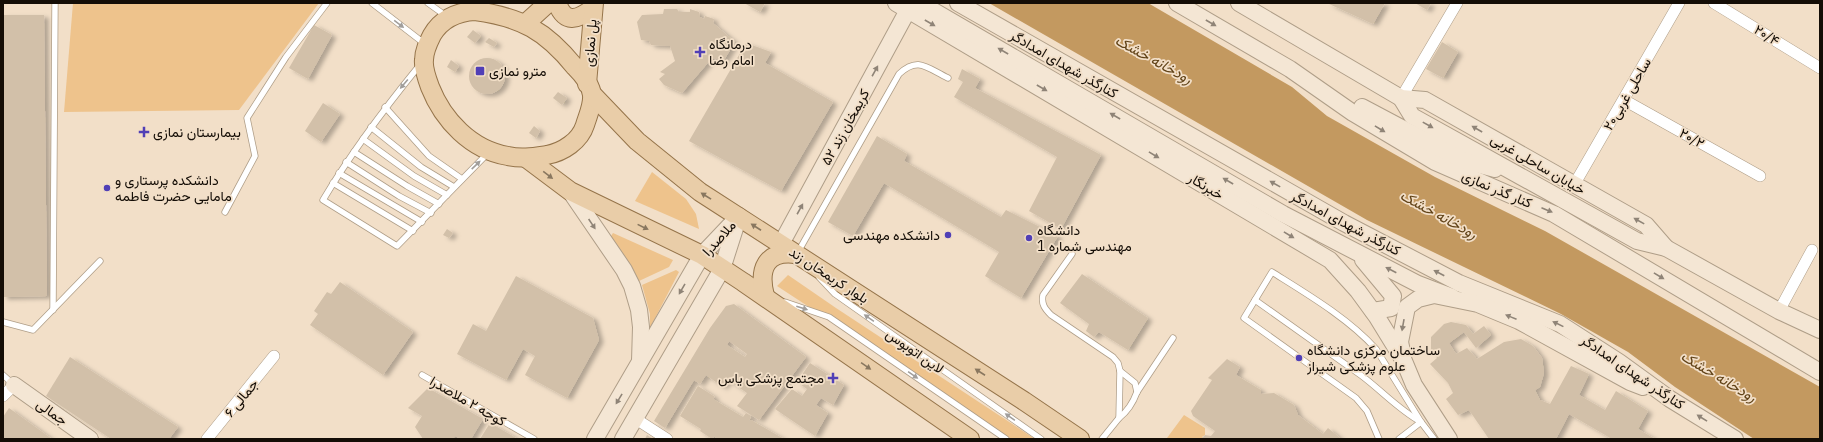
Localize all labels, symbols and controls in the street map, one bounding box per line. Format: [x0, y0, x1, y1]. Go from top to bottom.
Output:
street label: پل نمازی [579, 18, 602, 68]
one-way arrow [924, 19, 935, 26]
one-way arrow [1205, 19, 1217, 26]
one-way arrow [394, 20, 404, 28]
street label: ۲۰/۴ [1751, 20, 1783, 50]
street label: کنارگذر شهدای امدادگر [1006, 25, 1121, 102]
water label: رودخانه خشک [1112, 30, 1196, 88]
place label: درمانگاه امام رضا [709, 35, 754, 69]
marker: درمانگاه امام رضا [694, 46, 706, 58]
one-way arrow [997, 48, 1009, 55]
street label: ساحلی غربی۲۰ [1599, 54, 1655, 134]
place label: مترو نمازی [489, 62, 547, 80]
marker: مترو نمازی [474, 65, 486, 77]
one-way arrow [872, 65, 878, 76]
one-way arrow [400, 79, 409, 89]
one-way arrow [1036, 85, 1048, 92]
street label: کریمخان زند ۵۲ [817, 86, 873, 168]
one-way arrow [1109, 113, 1121, 120]
one-way arrow [1422, 121, 1434, 128]
place label: بیمارستان نمازی [153, 123, 241, 141]
street label: ۲۰/۲ [1676, 124, 1708, 152]
marker: بیمارستان نمازی [138, 126, 150, 138]
one-way arrow [1374, 126, 1386, 133]
one-way arrow [1471, 126, 1483, 133]
street label: خیابان ساحلی غربی [1487, 130, 1589, 198]
one-way arrow [1148, 151, 1160, 158]
one-way arrow [471, 160, 481, 170]
street label: کنار گذر نمازی [1459, 166, 1535, 212]
street label: خبرنگار [1184, 168, 1227, 204]
place label: دانشکده پرستاری و مامایی حضرت فاطمه [115, 171, 232, 205]
one-way arrow [543, 171, 553, 179]
one-way arrow [1222, 178, 1234, 185]
one-way arrow [1269, 181, 1281, 188]
marker: دانشکده پرستاری و مامایی حضرت فاطمه [102, 183, 112, 193]
water label: رودخانه خشک [1397, 185, 1481, 243]
street label: کنارگذر شهدای امدادگر [1287, 186, 1404, 259]
one-way arrow [700, 192, 711, 199]
one-way arrow [796, 204, 803, 215]
one-way arrow [1541, 208, 1553, 214]
street label: ملاصدرا [698, 216, 740, 260]
one-way arrow [1633, 217, 1644, 224]
one-way arrow [588, 219, 596, 229]
place label: دانشگاه مهندسی شماره 1 [1037, 221, 1132, 255]
one-way arrow [751, 223, 761, 231]
one-way arrow [638, 224, 649, 230]
place label: دانشکده مهندسی [843, 226, 940, 244]
marker: دانشکده مهندسی [943, 230, 953, 240]
one-way arrow [1283, 232, 1295, 239]
marker: دانشگاه مهندسی شماره 1 [1024, 233, 1034, 243]
street label: بلوار کریمخان زند [786, 243, 872, 307]
one-way arrow [1385, 267, 1397, 274]
one-way arrow [1433, 269, 1445, 276]
one-way arrow [1654, 272, 1664, 280]
one-way arrow [679, 283, 686, 295]
one-way arrow [797, 305, 809, 311]
one-way arrow [863, 314, 874, 322]
one-way arrow [1504, 314, 1516, 320]
one-way arrow [1399, 319, 1405, 332]
one-way arrow [1552, 321, 1564, 327]
street label: لاین اتوبوس [882, 324, 948, 378]
street label: کنارگذر شهدای امدادگر [1577, 330, 1688, 413]
place label: ساختمان مرکزی دانشگاه علوم پزشکی شیراز [1306, 341, 1440, 376]
water label: رودخانه خشک [1678, 346, 1760, 406]
marker: ساختمان مرکزی دانشگاه علوم پزشکی شیراز [1294, 353, 1304, 363]
one-way arrow [861, 362, 871, 370]
one-way arrow [975, 368, 985, 376]
place label: مجتمع پزشکی یاس [718, 369, 824, 389]
one-way arrow [908, 371, 918, 379]
street label: کوچه ۲ ملاصدرا [426, 372, 509, 431]
marker: مجتمع پزشکی یاس [827, 372, 839, 384]
street label: ۶ جمالی [220, 375, 262, 421]
one-way arrow [616, 393, 623, 405]
street label: جمالی [33, 395, 71, 429]
one-way arrow [1004, 413, 1015, 421]
one-way arrow [1696, 415, 1708, 422]

